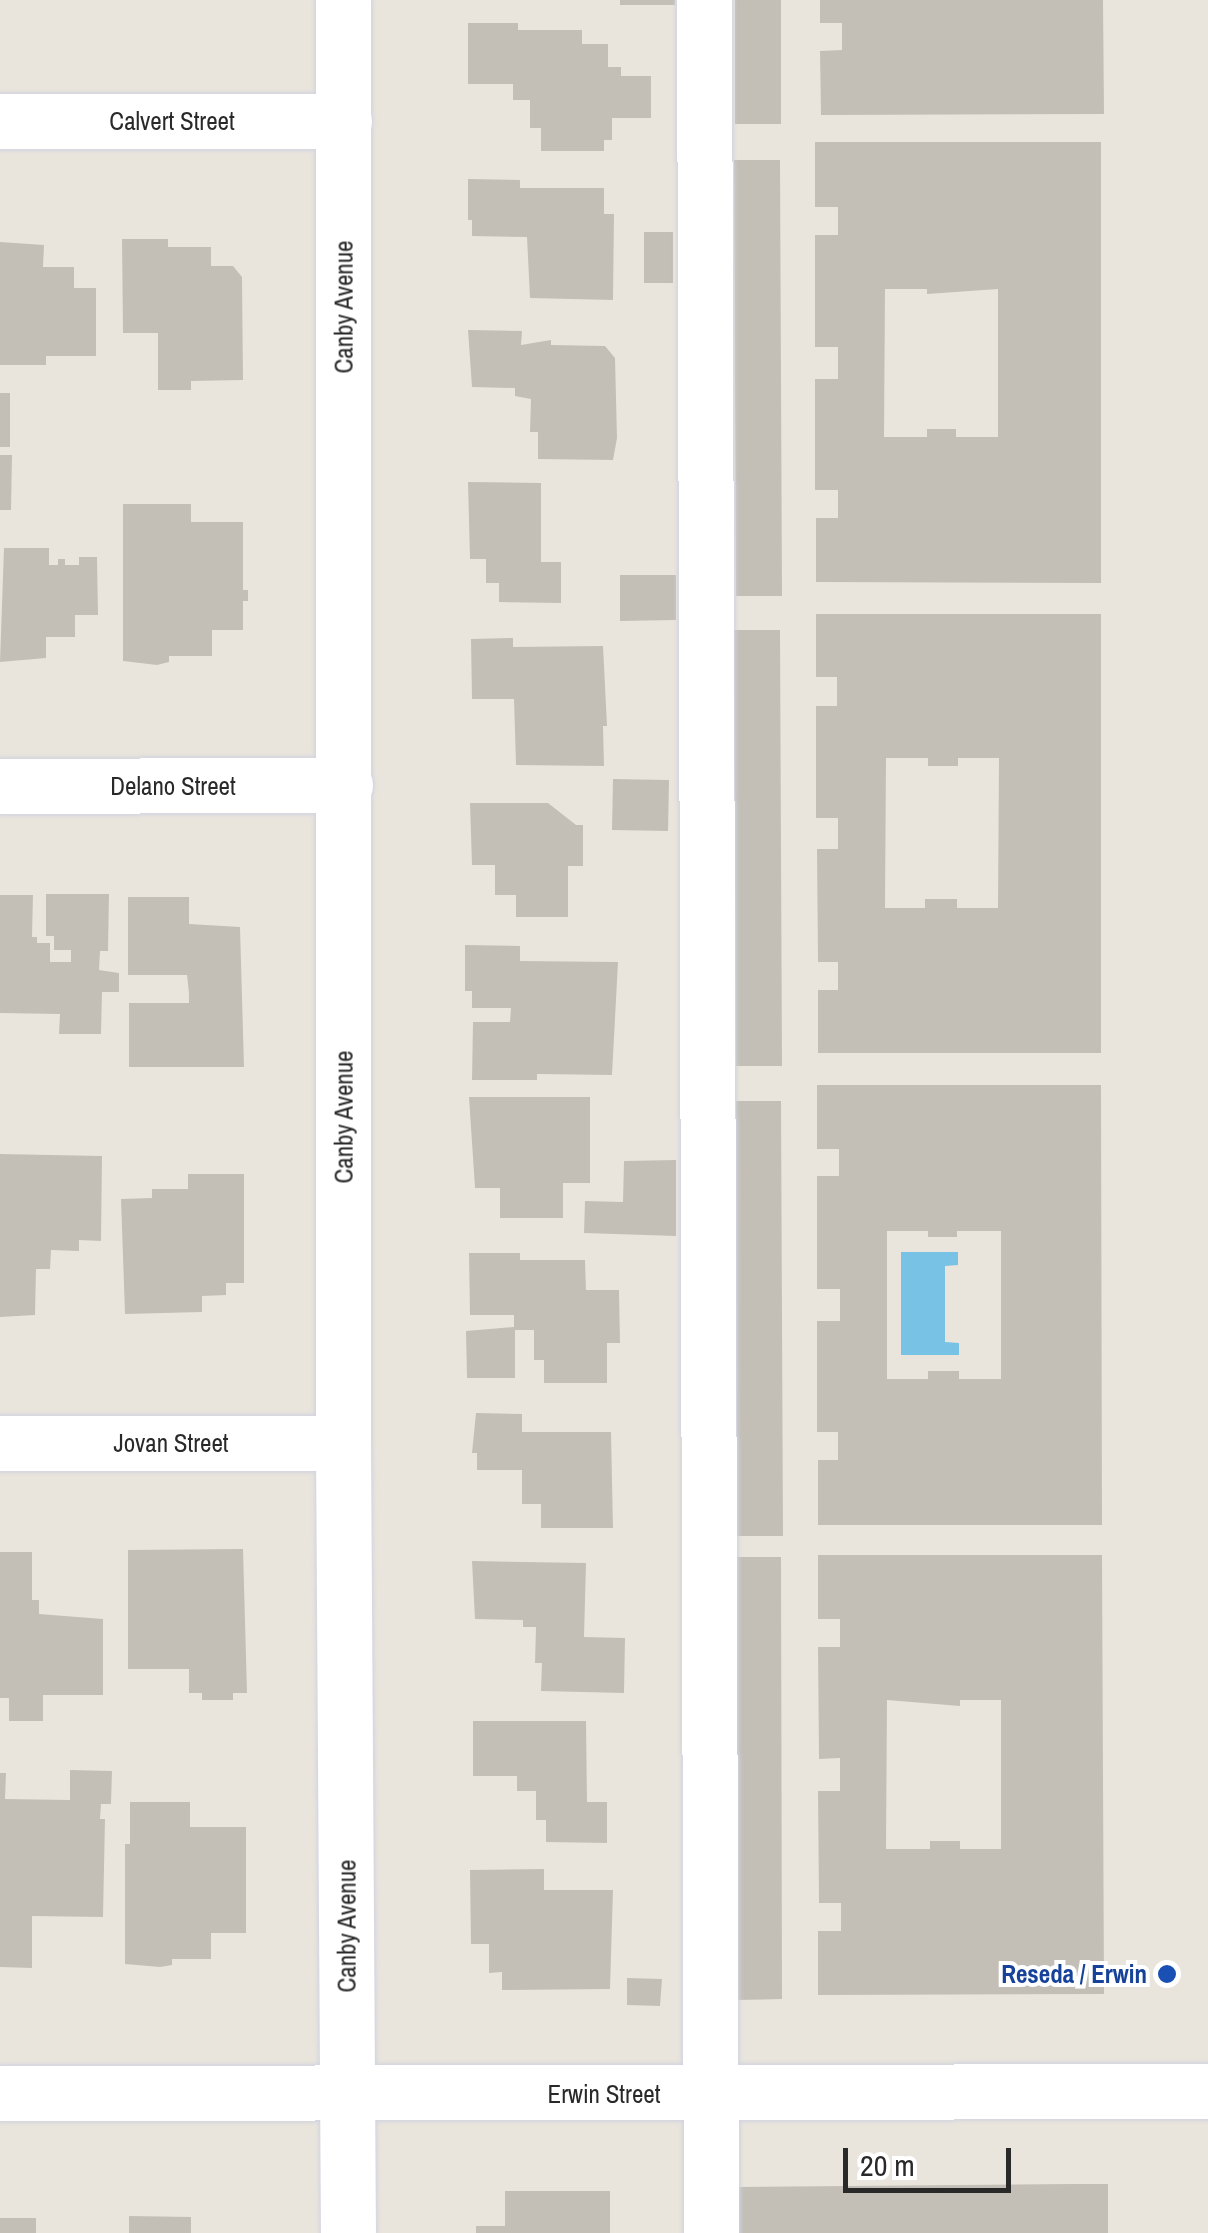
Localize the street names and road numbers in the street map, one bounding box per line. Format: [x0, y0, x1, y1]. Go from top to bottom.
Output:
street label: Calvert Street [109, 106, 235, 136]
street label: Canby Avenue [329, 240, 359, 374]
street label: Delano Street [110, 771, 236, 801]
street label: Canby Avenue [329, 1050, 359, 1184]
street label: Jovan Street [113, 1428, 229, 1458]
street label: Canby Avenue [332, 1859, 362, 1993]
street label: Erwin Street [548, 2079, 660, 2109]

